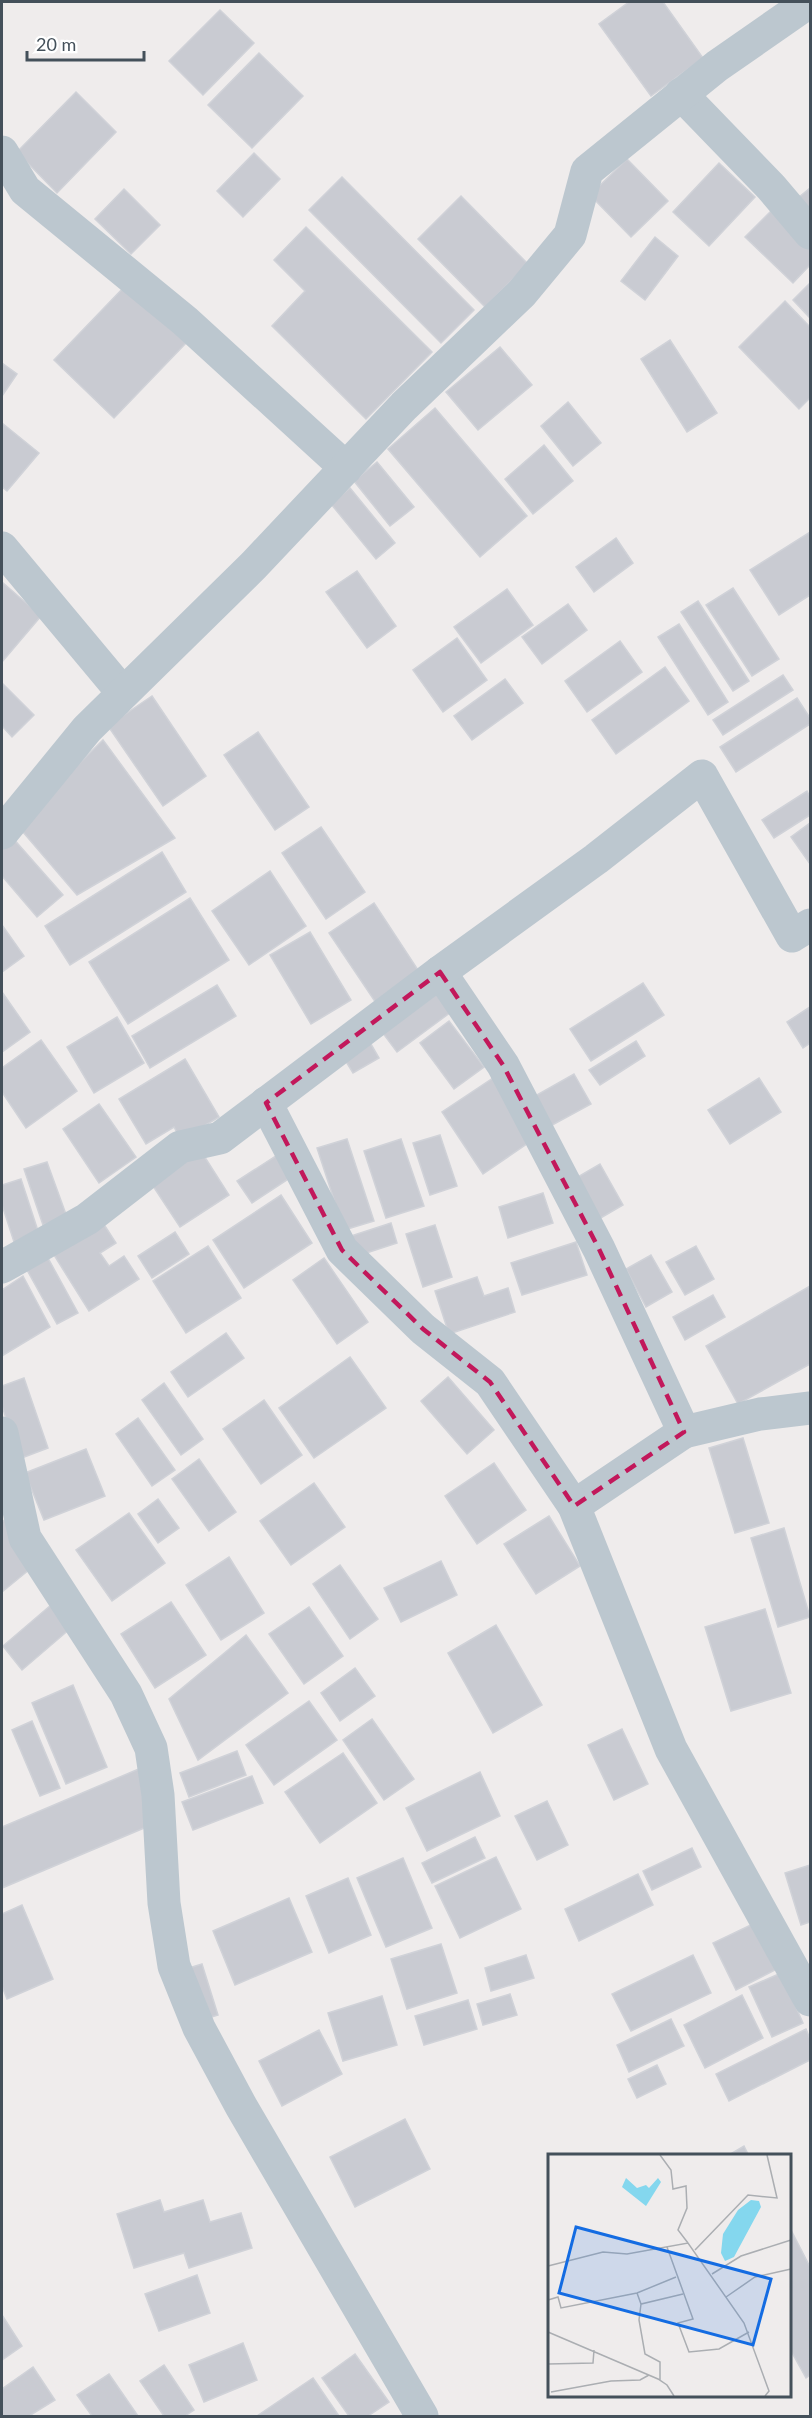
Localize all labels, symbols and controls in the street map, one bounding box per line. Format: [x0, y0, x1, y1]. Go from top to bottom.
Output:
scale bar [27, 24, 144, 62]
text: 20 m [36, 33, 76, 55]
inset map [548, 2154, 791, 2397]

